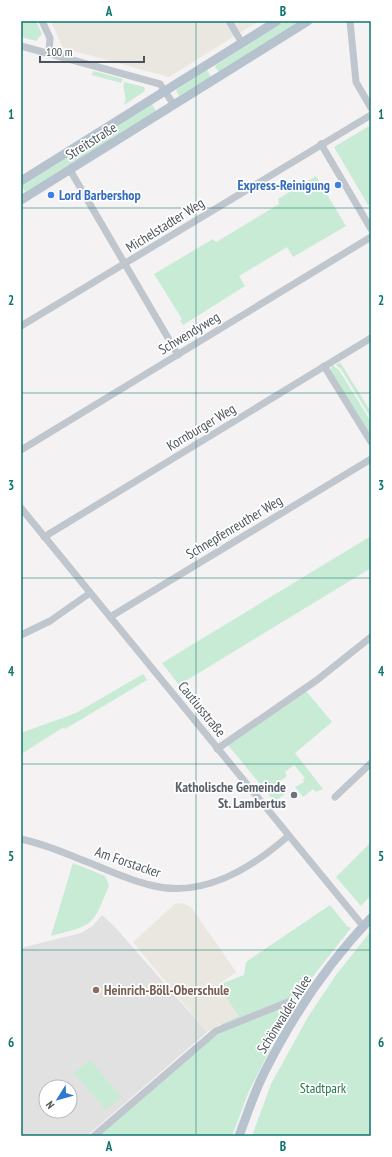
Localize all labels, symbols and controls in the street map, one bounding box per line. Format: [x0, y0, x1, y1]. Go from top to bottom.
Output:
text: A [105, 3, 113, 20]
text: B [280, 3, 286, 20]
scale bar [40, 38, 144, 64]
text: 100 m [46, 44, 73, 59]
text: 1 [8, 106, 14, 123]
text: 1 [378, 106, 384, 123]
street label: Streitstraße [62, 118, 120, 164]
place label: Express-Reinigung [238, 176, 330, 194]
marker: Express-Reinigung [333, 180, 343, 190]
place label: Lord Barbershop [59, 186, 141, 204]
marker: Lord Barbershop [46, 190, 56, 200]
street label: Michelstadter Weg [122, 194, 208, 256]
text: 2 [8, 292, 14, 309]
text: 2 [378, 292, 384, 309]
street label: Schwendyweg [155, 308, 223, 358]
street label: Kornburger Weg [163, 399, 239, 455]
text: 3 [8, 477, 14, 494]
text: 3 [378, 477, 384, 494]
street label: Schnepfenreuther Weg [183, 491, 285, 563]
text: 4 [8, 663, 15, 680]
text: 4 [378, 663, 385, 680]
street label: Cautiusstraße [174, 678, 230, 741]
place label: Katholische Gemeinde St. Lambertus [175, 778, 286, 812]
marker: Katholische Gemeinde St. Lambertus [289, 790, 299, 800]
street label: Am Forstacker [93, 842, 163, 882]
text: 5 [8, 848, 14, 865]
text: 5 [378, 848, 384, 865]
street label: Schönwalder Allee [253, 971, 315, 1057]
place label: Heinrich-Böll-Oberschule [104, 981, 229, 999]
marker: Heinrich-Böll-Oberschule [91, 985, 101, 995]
text: 6 [8, 1034, 14, 1051]
text: 6 [378, 1034, 384, 1051]
north arrow [38, 1079, 78, 1119]
park label: Stadtpark [300, 1079, 347, 1097]
text: N [43, 1098, 57, 1112]
text: A [105, 1138, 113, 1155]
text: B [280, 1138, 286, 1155]

